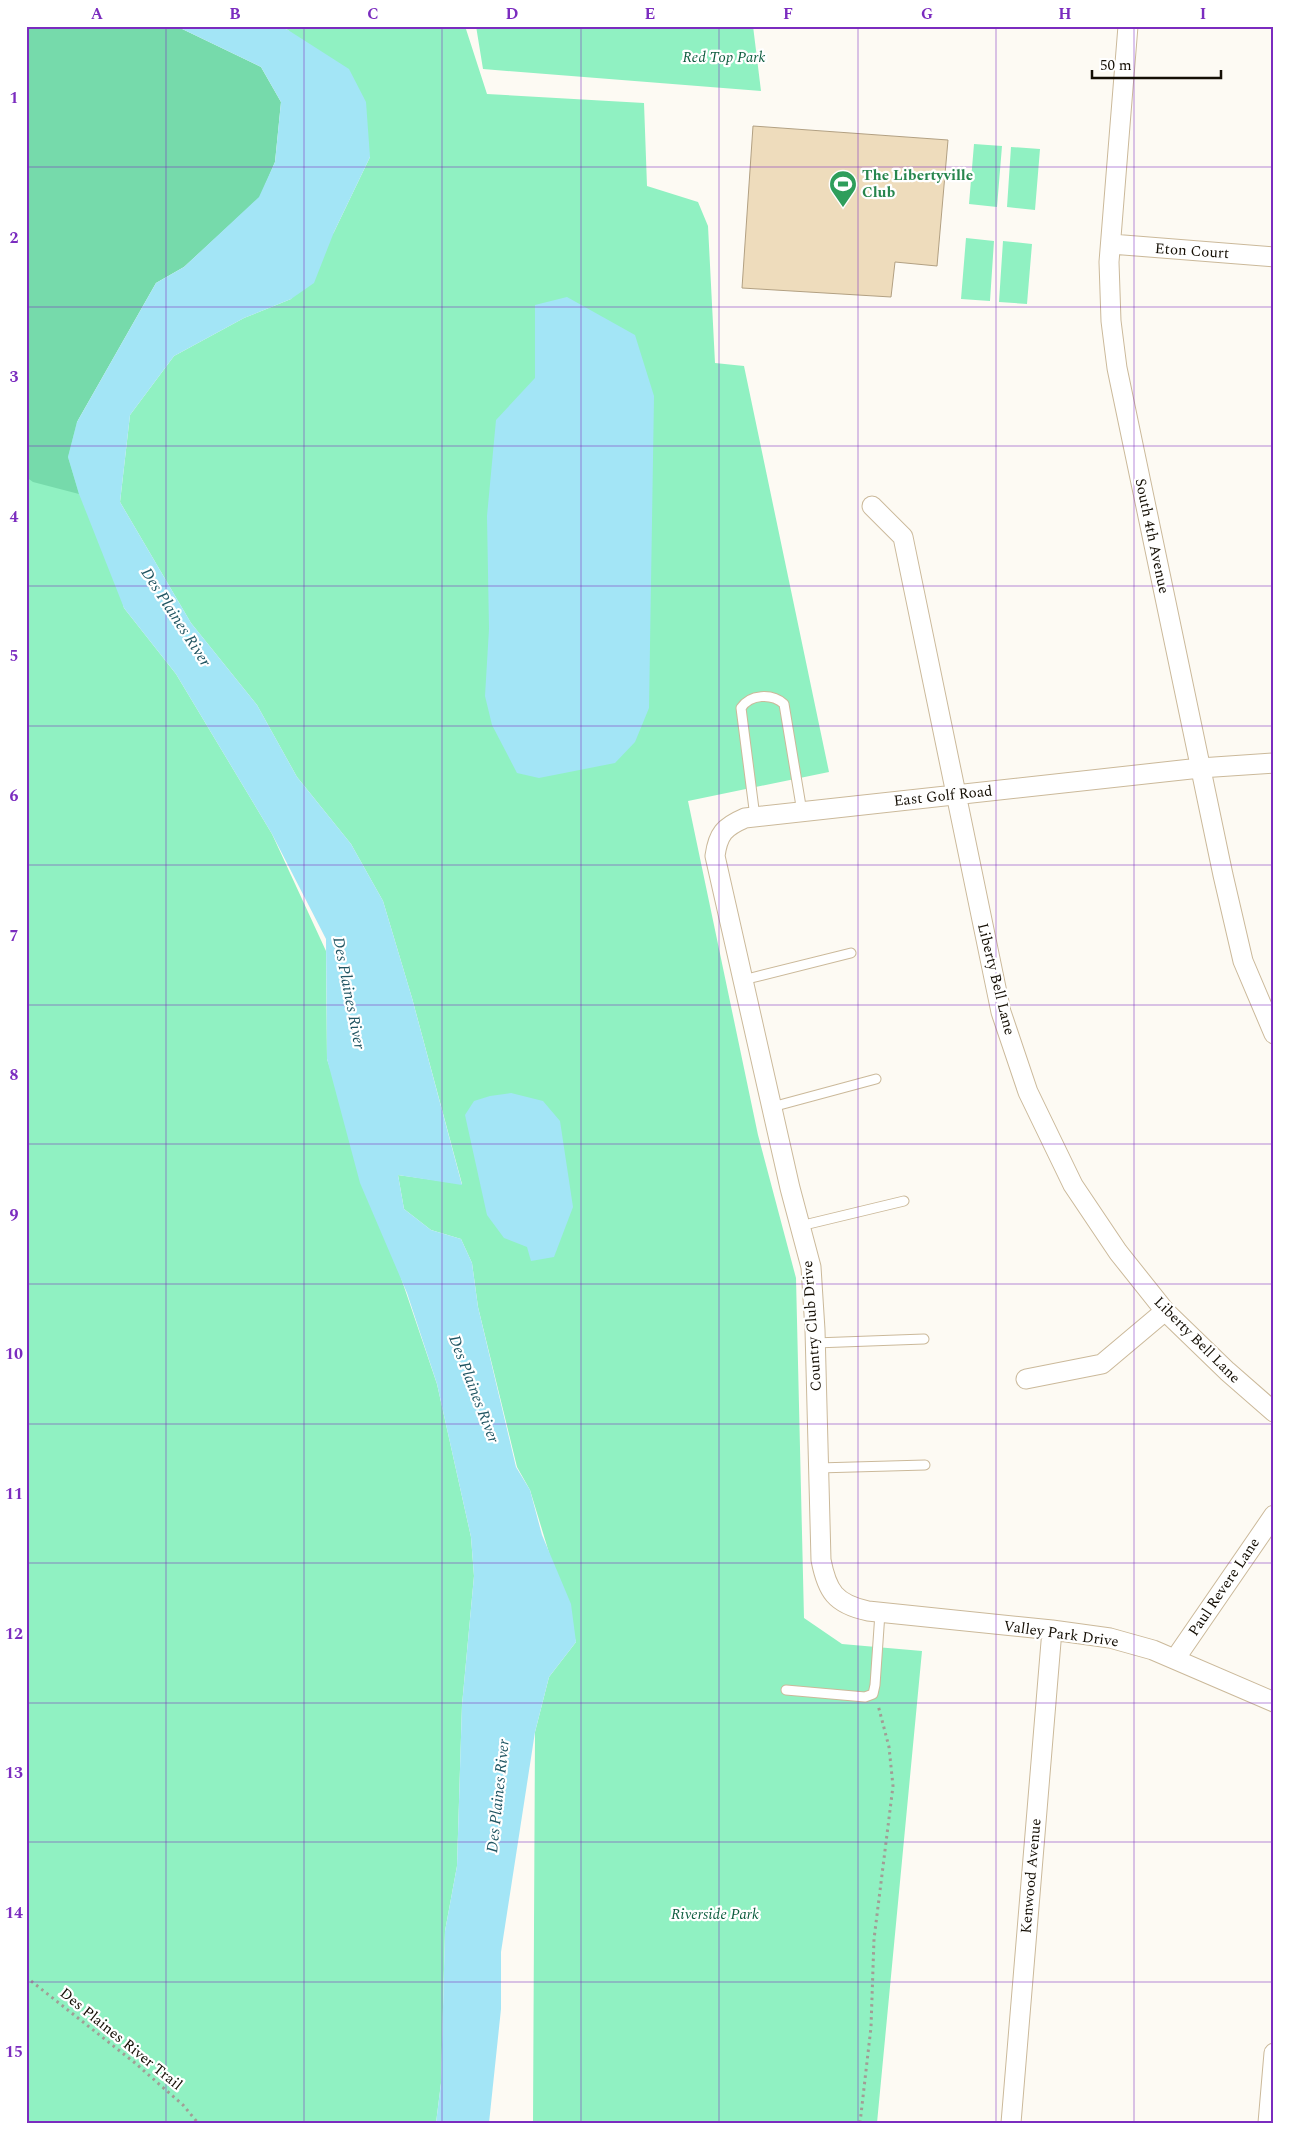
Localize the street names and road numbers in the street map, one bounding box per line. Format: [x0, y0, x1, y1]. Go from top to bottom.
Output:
street label: Eton Court [1154, 237, 1230, 265]
street label: South 4th Avenue [1129, 476, 1175, 596]
street label: East Golf Road [892, 779, 994, 813]
street label: Liberty Bell Lane [971, 921, 1021, 1037]
street label: Country Club Drive [796, 1260, 828, 1392]
street label: Liberty Bell Lane [1148, 1291, 1246, 1389]
street label: Paul Revere Lane [1182, 1533, 1266, 1641]
street label: Valley Park Drive [1002, 1615, 1120, 1653]
street label: Kenwood Avenue [1015, 1817, 1047, 1935]
street label: Des Plaines River Trail [55, 1982, 187, 2096]

